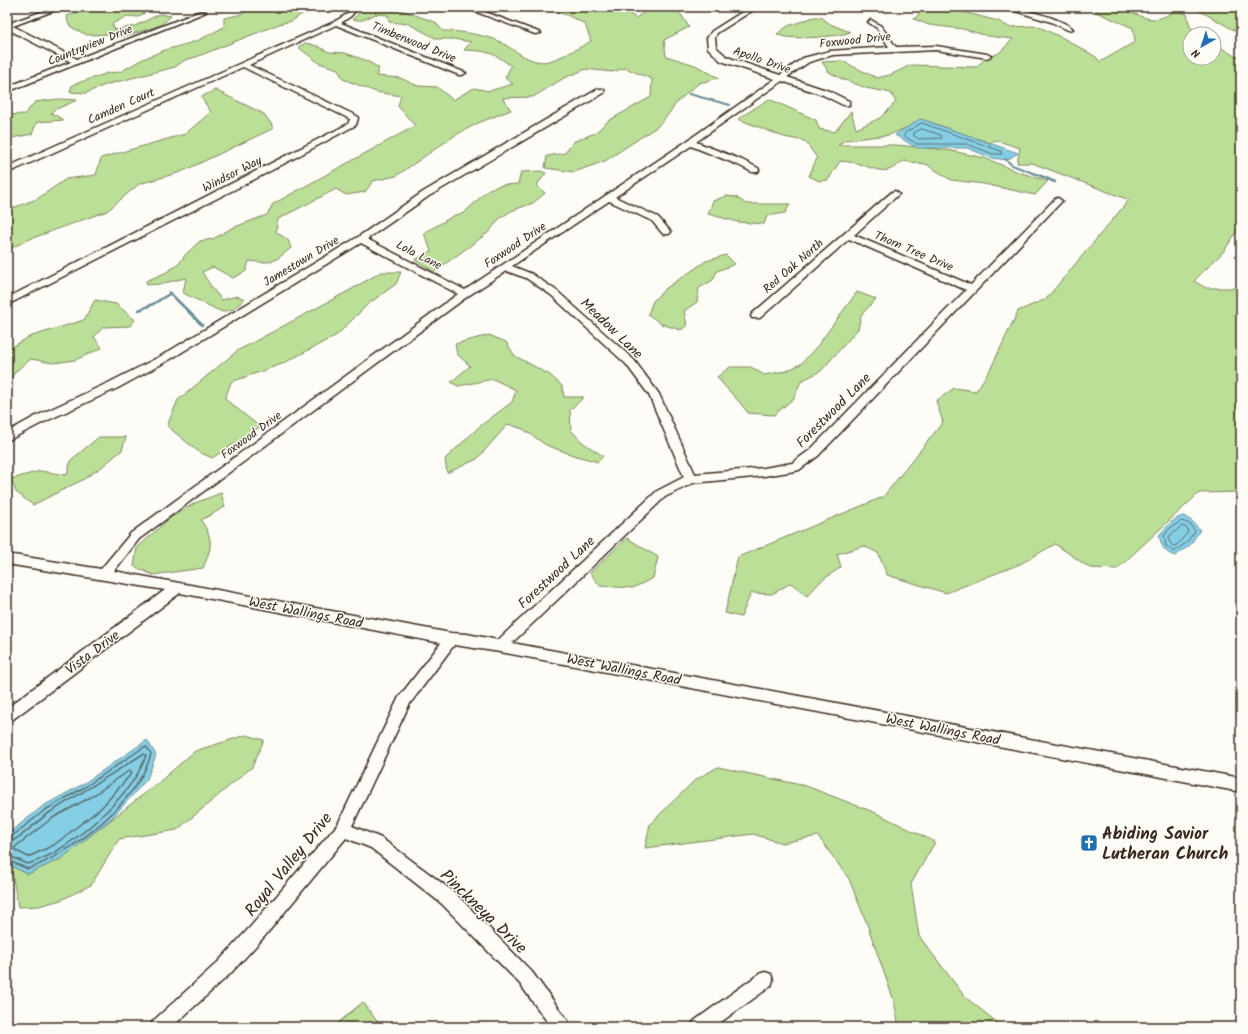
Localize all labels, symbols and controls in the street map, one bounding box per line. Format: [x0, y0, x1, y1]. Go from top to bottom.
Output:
street label: Timberwood Drive [369, 17, 459, 68]
street label: Countryview Drive [45, 20, 136, 71]
north arrow [1182, 26, 1222, 66]
street label: Foxwood Drive [818, 27, 892, 54]
street label: Apollo Drive [731, 42, 794, 79]
text: N [1188, 44, 1205, 62]
street label: Camden Court [84, 83, 158, 130]
street label: Windsor Way [199, 151, 266, 198]
street label: Foxwood Drive [480, 217, 551, 273]
street label: Thorn Tree Drive [871, 226, 957, 277]
street label: Jamestown Drive [260, 231, 343, 292]
street label: Red Oak North [759, 235, 828, 298]
street label: Lola Lane [392, 236, 446, 275]
street label: Meadow Lane [575, 293, 648, 365]
street label: Forestwood Lane [791, 368, 877, 453]
street label: Foxwood Drive [217, 406, 286, 464]
street label: Forestwood Lane [513, 531, 601, 614]
street label: West Wallings Road [247, 591, 366, 635]
street label: Vista Drive [61, 624, 125, 681]
street label: West Wallings Road [565, 648, 684, 692]
street label: West Wallings Road [884, 708, 1003, 752]
street label: Royal Valley Drive [238, 807, 340, 923]
place label: Abiding Savior Lutheran Church [1102, 821, 1229, 868]
church icon: Abiding Savior Lutheran Church [1079, 833, 1099, 853]
street label: Pinckneya Drive [433, 863, 533, 961]

